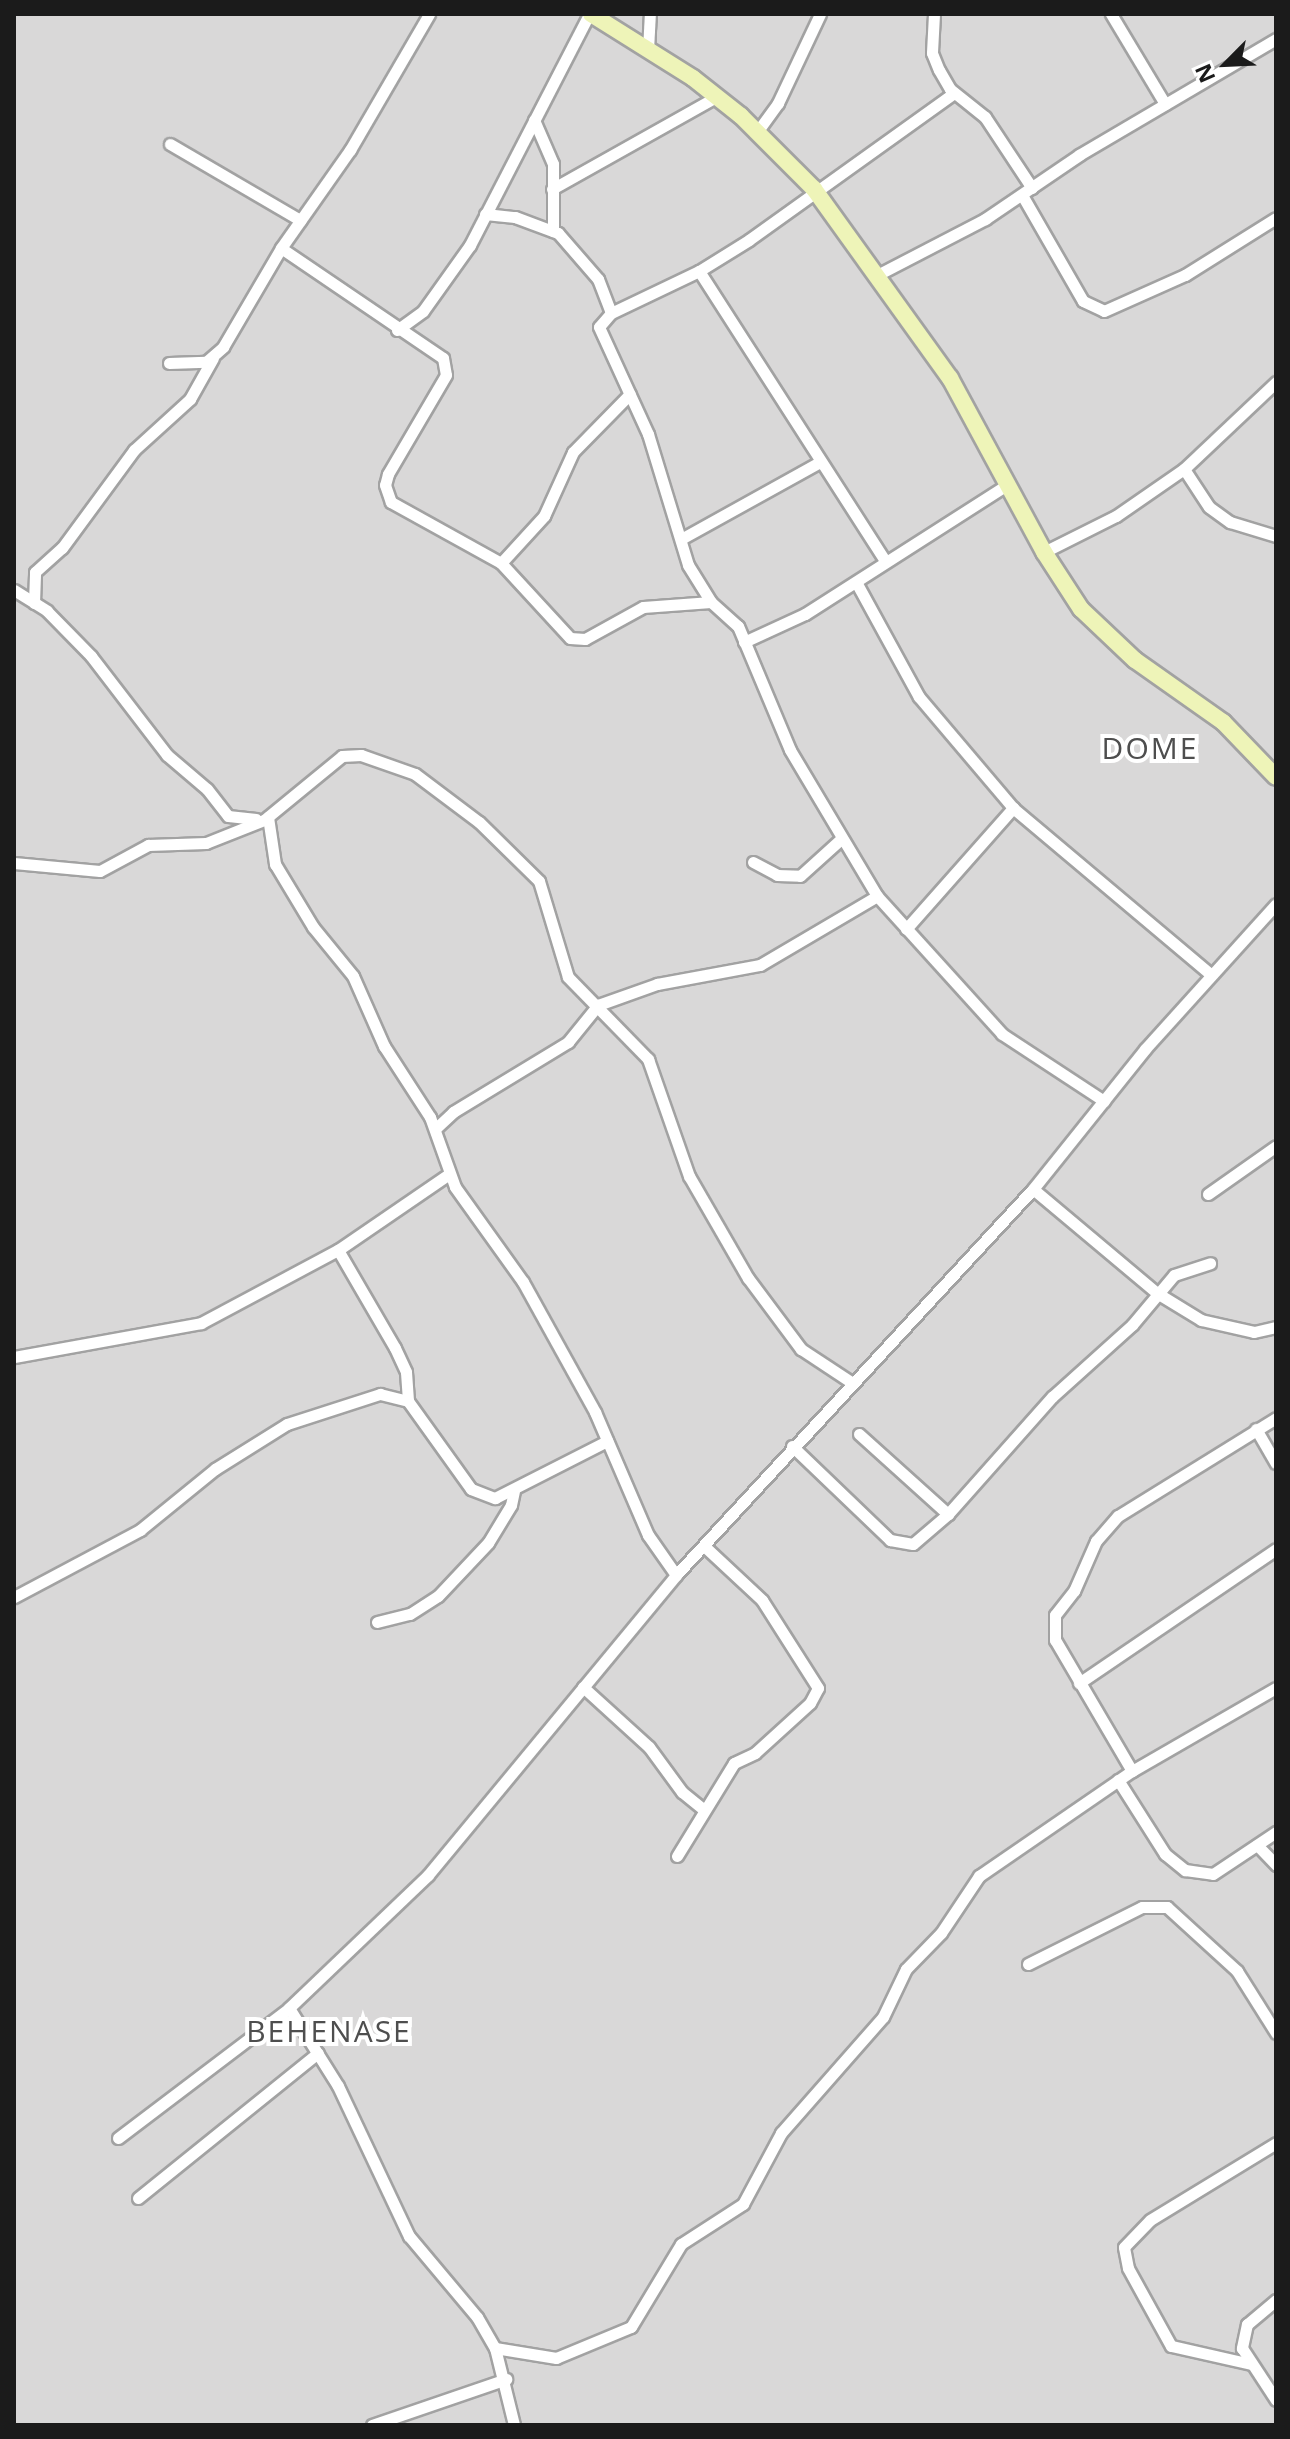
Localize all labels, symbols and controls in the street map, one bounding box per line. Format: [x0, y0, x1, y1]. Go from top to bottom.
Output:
north arrow [1186, 24, 1266, 104]
text: N [1187, 59, 1221, 88]
district label: DOME [1102, 730, 1198, 766]
district label: BEHENASE [246, 2013, 412, 2049]

